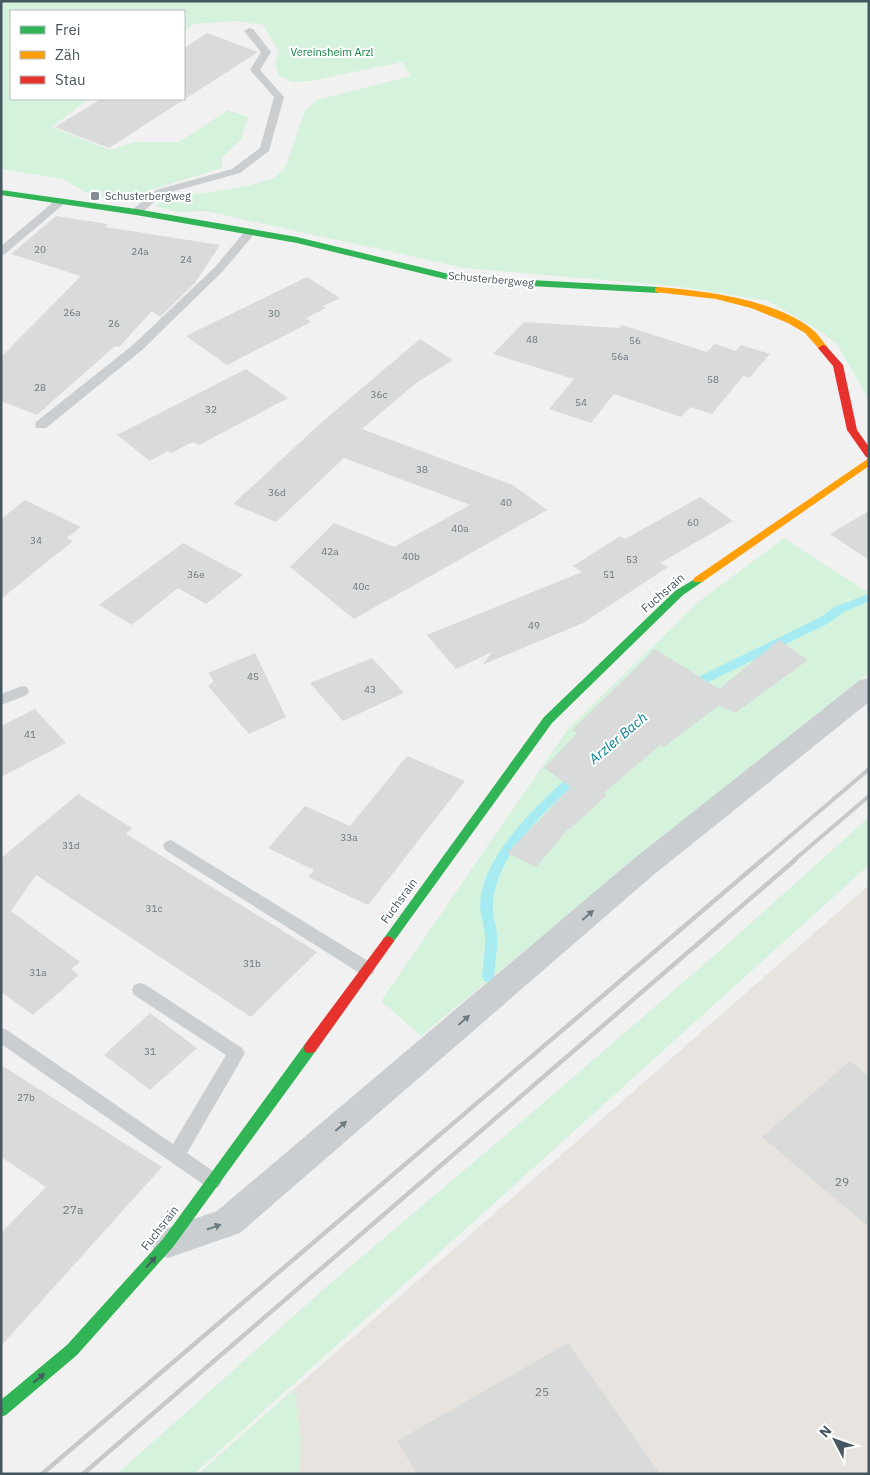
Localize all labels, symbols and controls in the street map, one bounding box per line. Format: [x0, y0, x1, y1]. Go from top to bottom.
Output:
legend [10, 10, 185, 100]
text: Frei [55, 20, 81, 39]
text: Zäh [55, 45, 80, 64]
park label: Vereinsheim Arzl [290, 45, 374, 59]
text: Stau [55, 70, 86, 89]
place label: Schusterbergweg [105, 189, 191, 203]
marker: Schusterbergweg [89, 190, 101, 202]
house number: 20 [34, 243, 46, 256]
house number: 24a [131, 245, 149, 258]
house number: 24 [180, 253, 192, 266]
street label: Schusterbergweg [448, 268, 535, 290]
house number: 26a [63, 306, 81, 319]
house number: 30 [268, 307, 280, 320]
house number: 26 [108, 317, 120, 330]
house number: 48 [526, 333, 538, 346]
house number: 56 [629, 334, 641, 347]
house number: 56a [611, 350, 629, 363]
house number: 58 [707, 373, 719, 386]
house number: 28 [34, 381, 46, 394]
house number: 36c [370, 388, 388, 401]
house number: 54 [575, 396, 587, 409]
house number: 32 [205, 403, 217, 416]
house number: 38 [416, 463, 428, 476]
house number: 36d [268, 486, 286, 499]
house number: 40 [500, 496, 512, 509]
house number: 60 [687, 516, 699, 529]
house number: 40a [451, 522, 469, 535]
house number: 34 [30, 534, 42, 547]
house number: 42a [321, 545, 339, 558]
house number: 40b [402, 550, 420, 563]
house number: 53 [626, 553, 638, 566]
house number: 36e [187, 568, 205, 581]
house number: 51 [603, 568, 615, 581]
street label: Fuchsrain [638, 570, 687, 616]
house number: 40c [352, 580, 370, 593]
house number: 49 [528, 619, 540, 632]
house number: 45 [247, 670, 259, 683]
house number: 43 [364, 683, 376, 696]
water label: Arzler Bach [584, 708, 651, 768]
house number: 41 [24, 728, 36, 741]
house number: 33a [340, 831, 358, 844]
house number: 31d [62, 839, 80, 852]
street label: Fuchsrain [377, 875, 420, 926]
house number: 31c [145, 902, 163, 915]
one-way arrow [581, 909, 594, 920]
house number: 31b [243, 957, 261, 970]
house number: 31a [29, 966, 47, 979]
one-way arrow [457, 1015, 470, 1026]
house number: 31 [144, 1045, 156, 1058]
house number: 27b [17, 1091, 35, 1104]
one-way arrow [334, 1120, 346, 1132]
house number: 29 [835, 1174, 849, 1189]
house number: 27a [63, 1202, 84, 1217]
street label: Fuchsrain [138, 1202, 182, 1253]
one-way arrow [207, 1223, 222, 1230]
one-way arrow [145, 1256, 157, 1268]
one-way arrow [32, 1373, 45, 1384]
house number: 25 [535, 1384, 549, 1399]
north arrow [810, 1415, 860, 1465]
text: N [815, 1422, 835, 1441]

